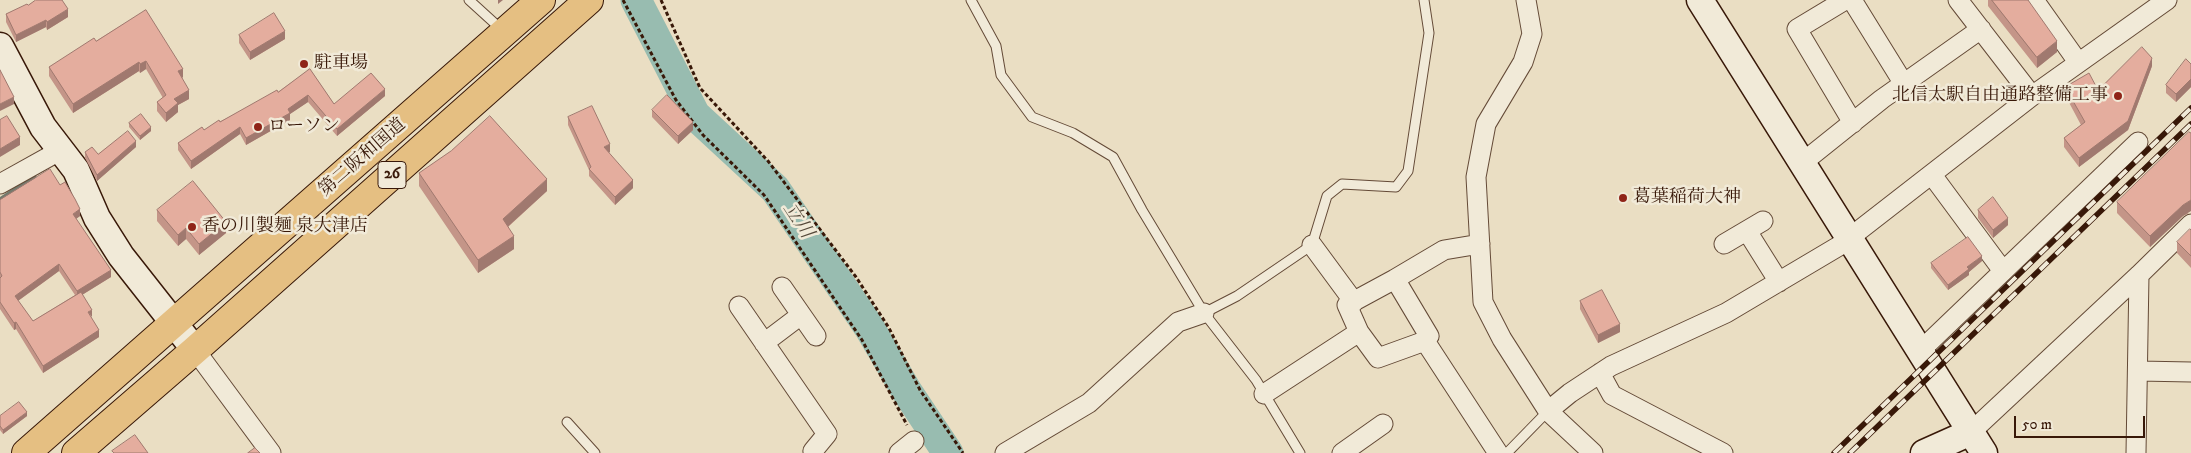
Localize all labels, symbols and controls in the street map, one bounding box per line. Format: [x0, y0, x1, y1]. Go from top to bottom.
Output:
place label: 駐車場 [314, 53, 368, 75]
marker: 駐車場 [298, 58, 310, 70]
place label: 北信太駅自由通路整備工事 [1892, 85, 2108, 107]
marker: 北信太駅自由通路整備工事 [2112, 90, 2124, 102]
street label: 第二阪和国道 [315, 114, 411, 202]
place label: ローソン [268, 116, 340, 138]
marker: ローソン [252, 121, 264, 133]
road number: 26 [378, 162, 406, 188]
place label: 葛葉稲荷大神 [1633, 187, 1741, 209]
marker: 葛葉稲荷大神 [1617, 192, 1629, 204]
water label: 立川 [777, 199, 817, 243]
place label: 香の川製麺 泉大津店 [202, 216, 368, 238]
marker: 香の川製麺 泉大津店 [186, 221, 198, 233]
scale bar [2016, 406, 2147, 438]
text: 50 m [2022, 415, 2052, 434]

